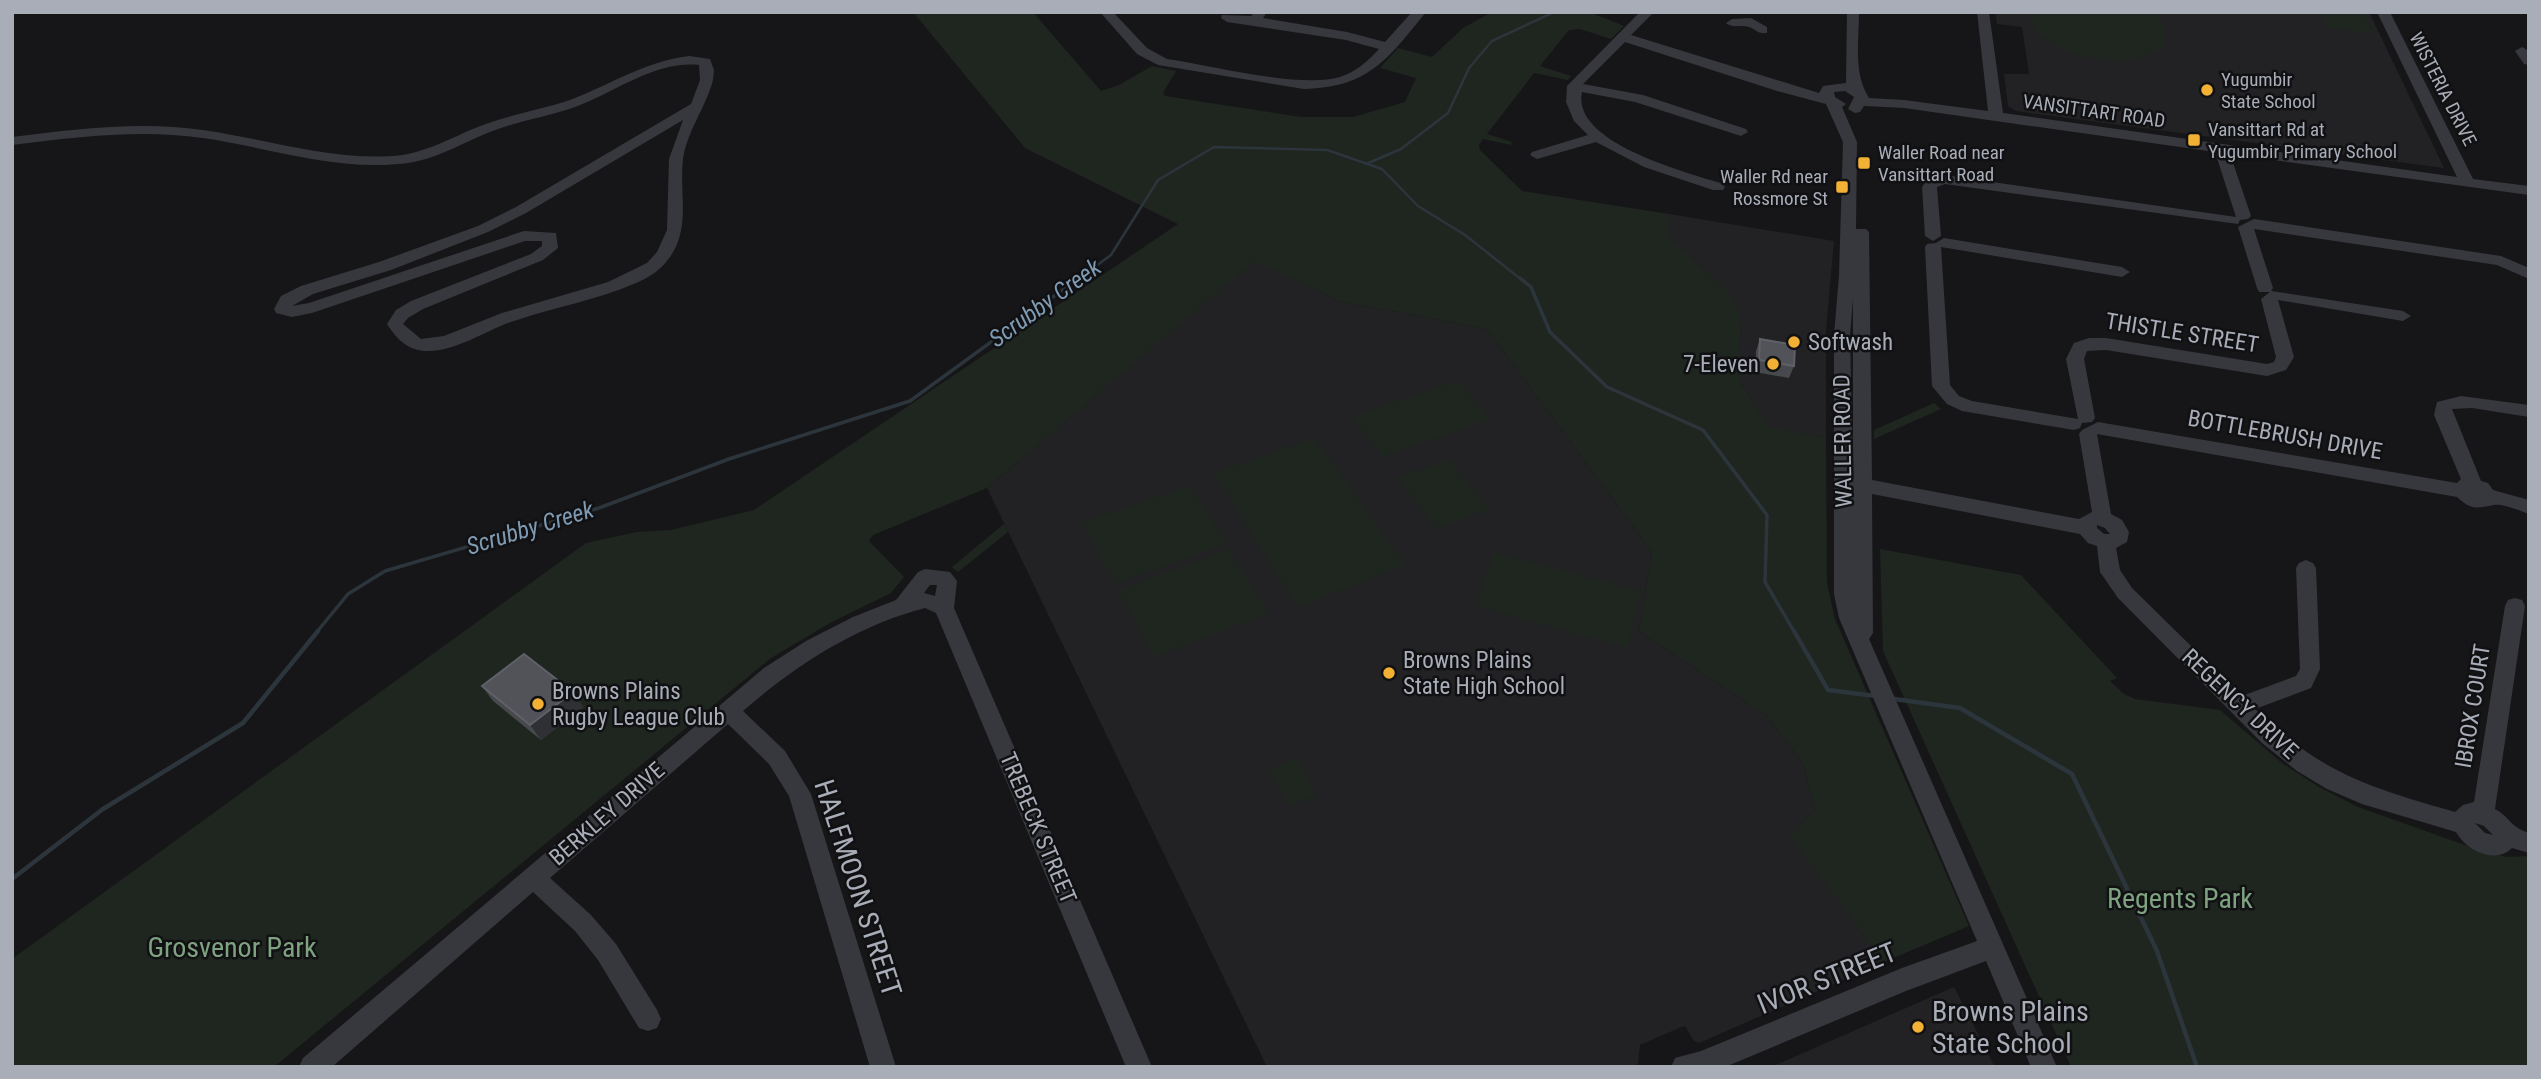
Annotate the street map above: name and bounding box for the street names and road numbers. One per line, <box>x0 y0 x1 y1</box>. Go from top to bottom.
street label: WISTERIA DRIVE <box>2404 28 2482 150</box>
street label: VANSITTART ROAD <box>2021 90 2167 132</box>
street label: THISTLE STREET <box>2103 308 2261 358</box>
street label: WALLER ROAD <box>1828 374 1858 508</box>
street label: BOTTLEBRUSH DRIVE <box>2186 405 2384 465</box>
street label: IBROX COURT <box>2450 642 2496 770</box>
street label: REGENCY DRIVE <box>2176 643 2304 765</box>
street label: TREBECK STREET <box>994 748 1082 908</box>
street label: BERKLEY DRIVE <box>544 757 670 871</box>
street label: HALFMOON STREET <box>807 776 909 1000</box>
street label: IVOR STREET <box>1753 935 1901 1021</box>

